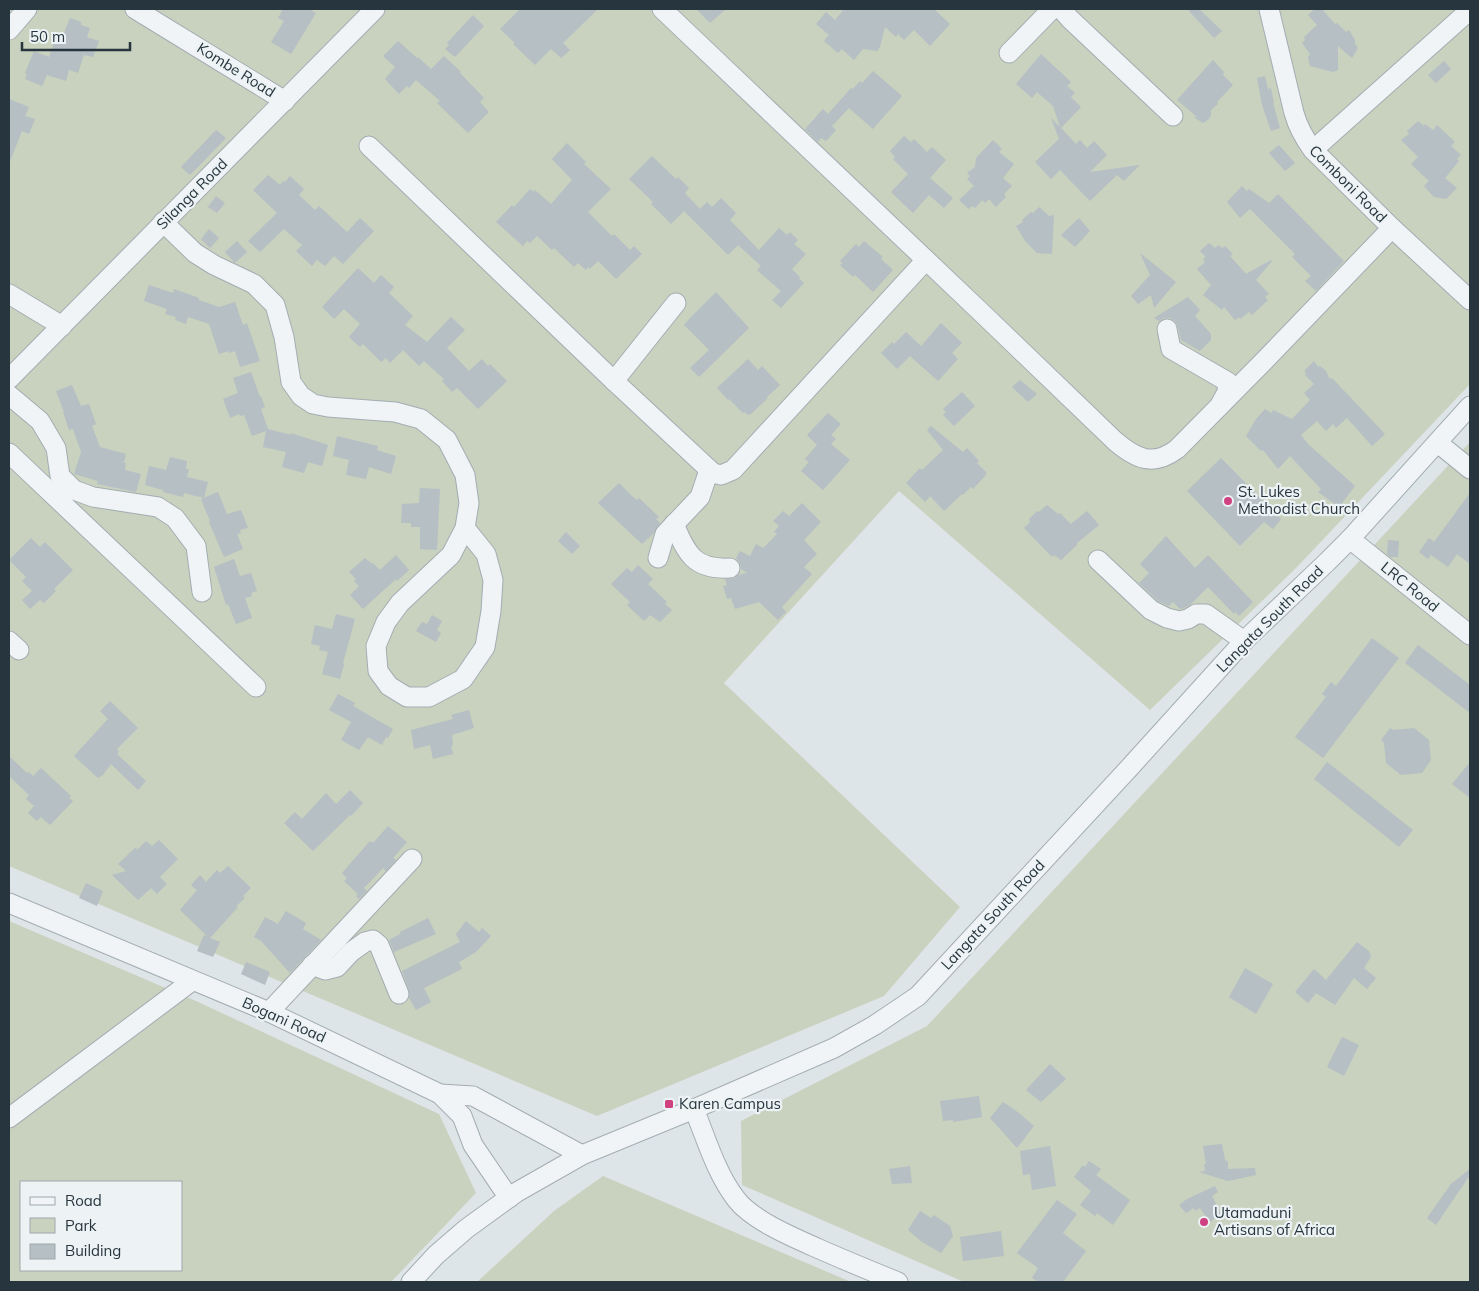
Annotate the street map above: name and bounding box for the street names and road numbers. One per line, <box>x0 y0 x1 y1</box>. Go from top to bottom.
street label: Kombe Road <box>194 38 279 101</box>
street label: Comboni Road <box>1306 141 1391 226</box>
street label: Silanga Road <box>152 154 231 233</box>
street label: LRC Road <box>1377 557 1443 616</box>
street label: Langata South Road <box>1212 561 1327 676</box>
street label: Langata South Road <box>937 856 1049 974</box>
street label: Bogani Road <box>239 993 329 1046</box>

